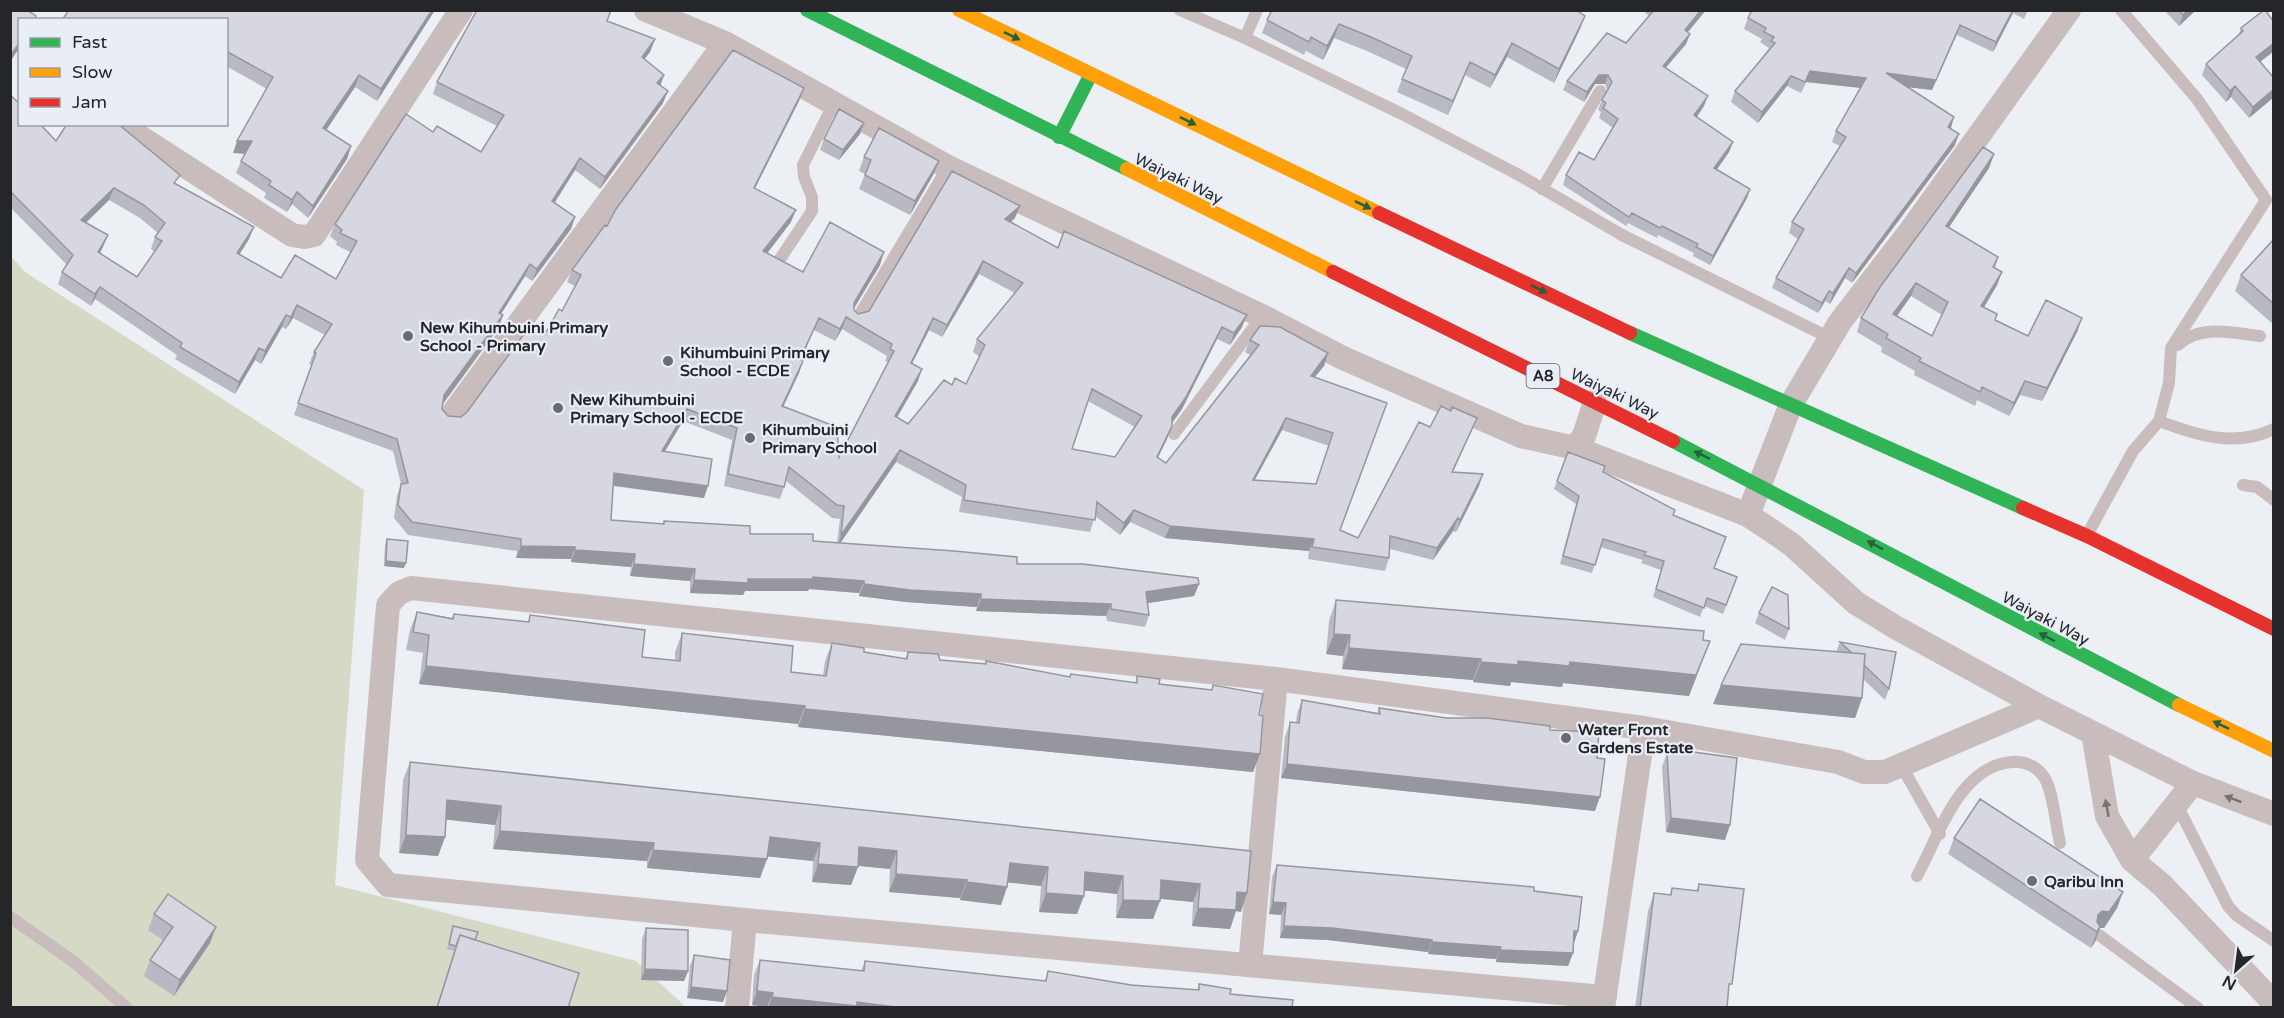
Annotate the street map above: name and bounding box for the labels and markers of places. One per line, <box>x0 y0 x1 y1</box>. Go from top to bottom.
place label: New Kihumbuini Primary School - Primary <box>420 318 609 356</box>
marker: New Kihumbuini Primary School - Primary <box>401 329 415 343</box>
place label: Kihumbuini Primary School - ECDE <box>680 343 830 381</box>
marker: Kihumbuini Primary School - ECDE <box>661 354 675 368</box>
place label: New Kihumbuini Primary School - ECDE <box>570 390 743 428</box>
marker: New Kihumbuini Primary School - ECDE <box>551 401 565 415</box>
place label: Kihumbuini Primary School <box>762 420 877 458</box>
marker: Kihumbuini Primary School <box>743 431 757 445</box>
place label: Water Front Gardens Estate <box>1578 720 1693 758</box>
marker: Water Front Gardens Estate <box>1559 731 1573 745</box>
place label: Qaribu Inn <box>2044 872 2124 892</box>
marker: Qaribu Inn <box>2025 874 2039 888</box>

